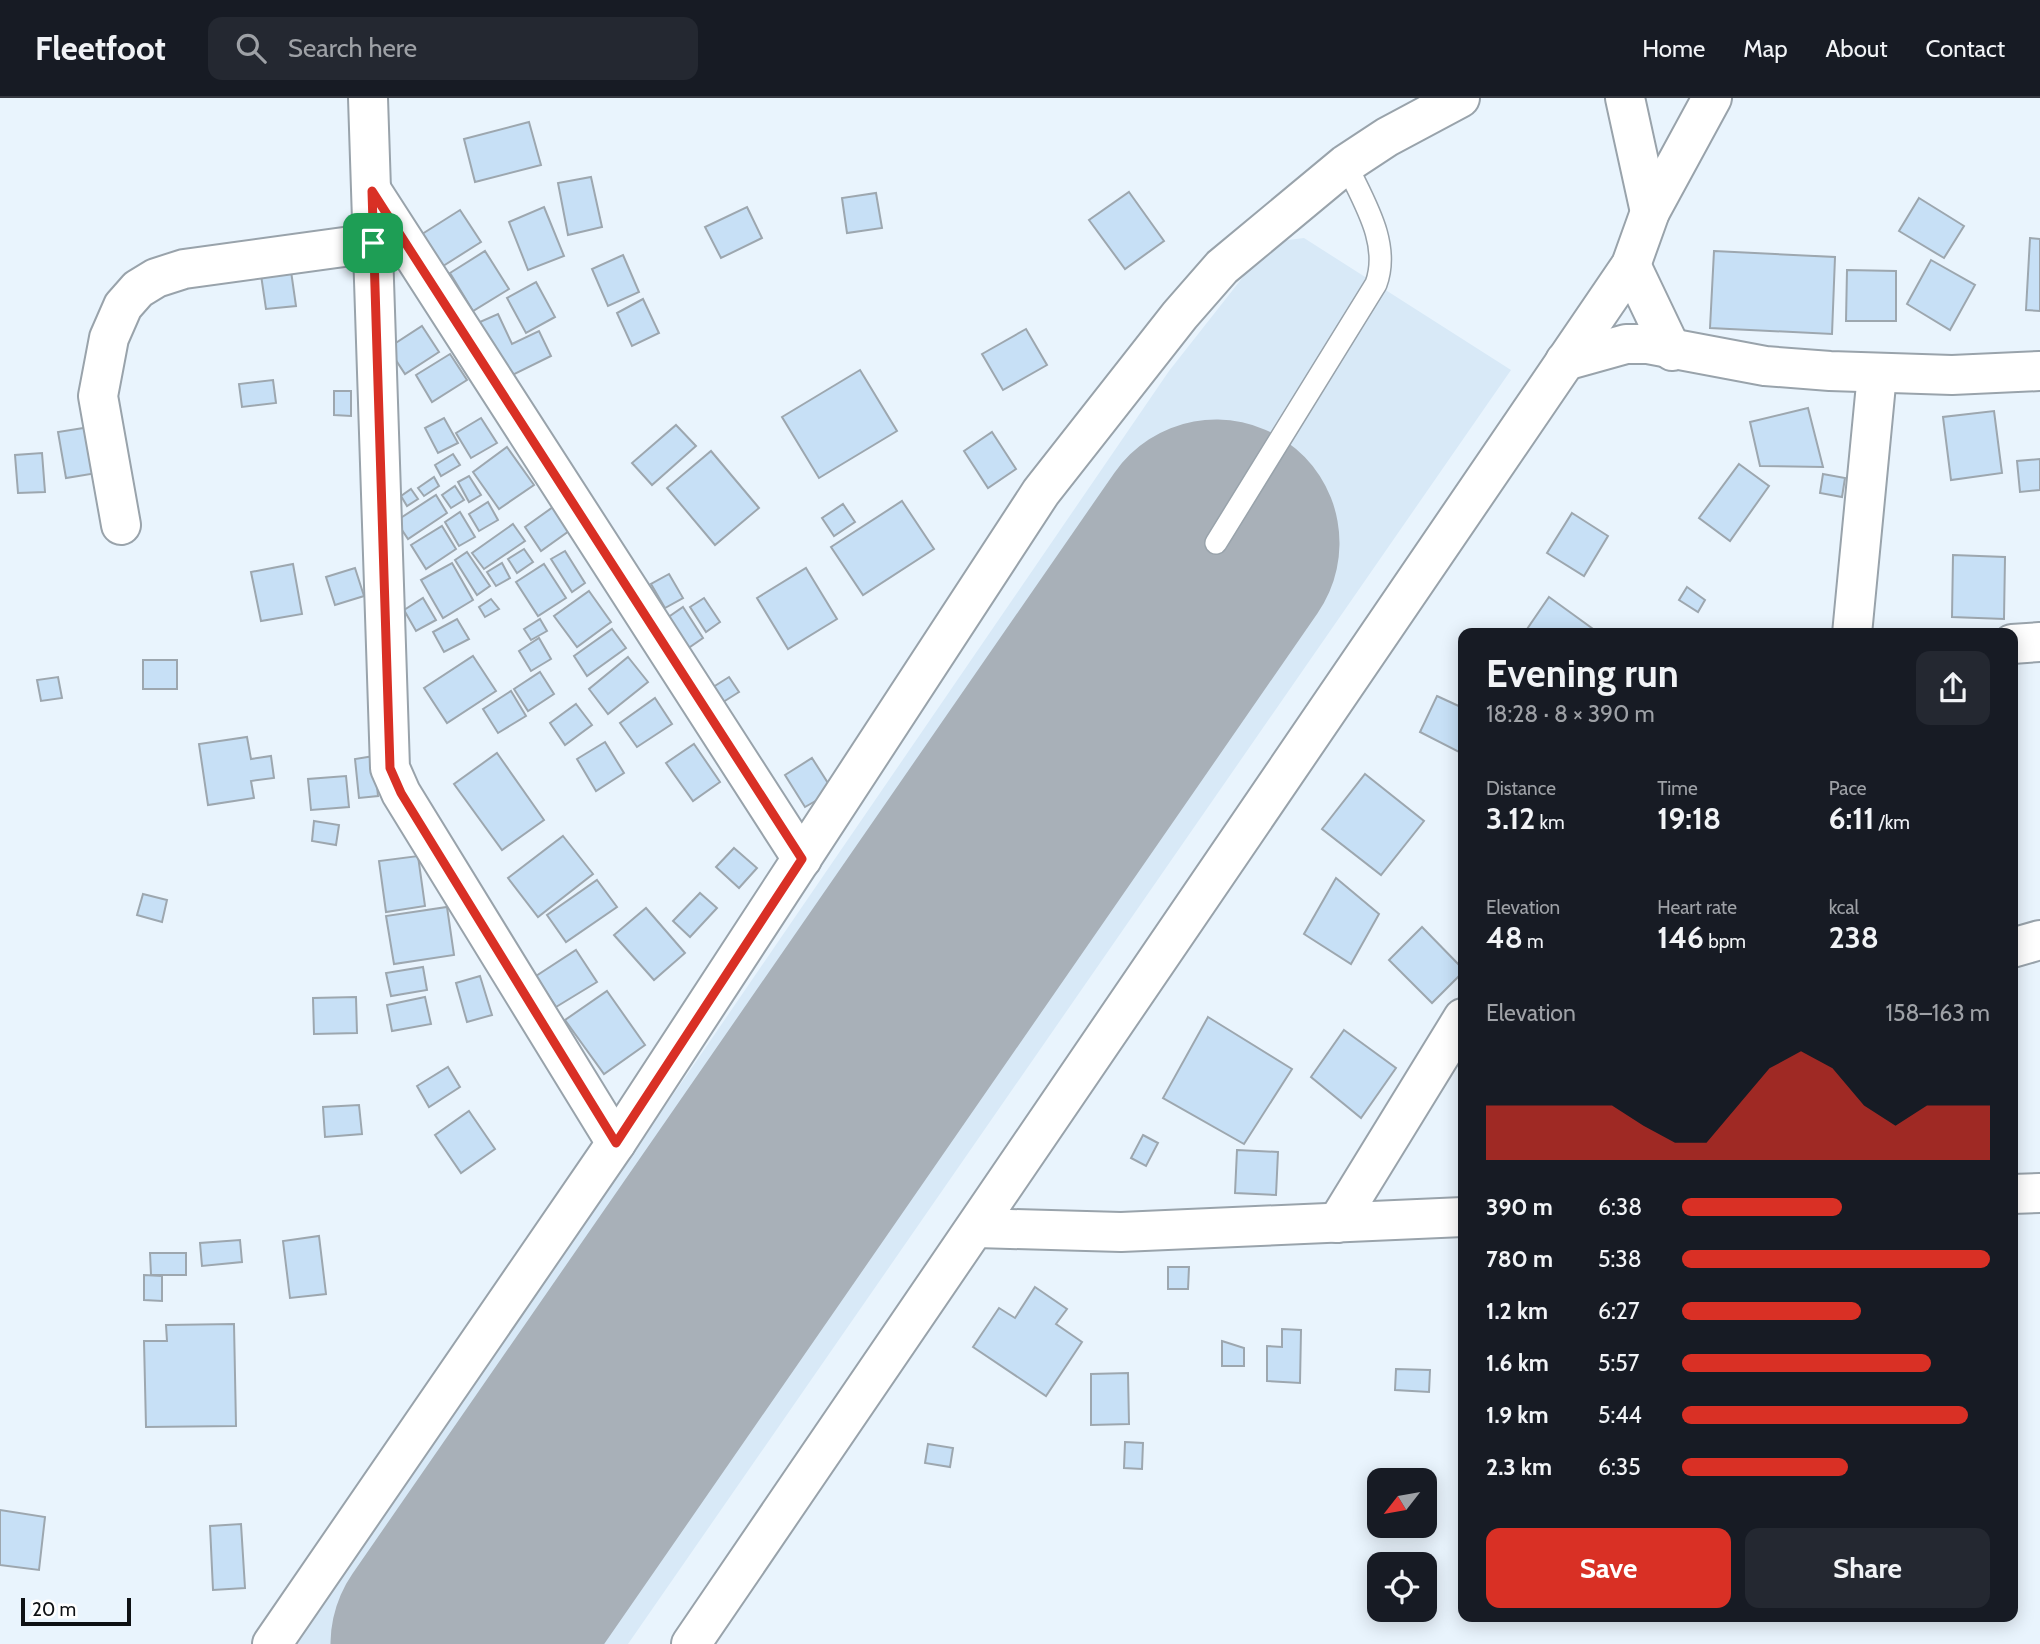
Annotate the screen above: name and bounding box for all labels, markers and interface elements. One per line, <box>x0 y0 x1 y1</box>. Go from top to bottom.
search box <box>208 17 698 80</box>
text: Fleetfoot <box>35 28 166 68</box>
icon: search <box>232 29 270 67</box>
text: Search here <box>288 32 417 64</box>
text: Home <box>1642 34 1705 63</box>
text: Map <box>1743 34 1788 63</box>
text: About <box>1826 34 1888 63</box>
text: Contact <box>1926 34 2005 63</box>
pin <box>343 213 403 273</box>
icon: arrive <box>354 224 392 262</box>
text: Evening run <box>1486 650 1679 697</box>
button: share <box>1916 651 1990 725</box>
text: 18:28 · 8 × 390 m <box>1486 700 1655 728</box>
text: Distance <box>1486 777 1556 800</box>
text: Time <box>1657 777 1698 800</box>
text: Pace <box>1829 777 1867 800</box>
text: 3.12 <box>1486 800 1535 837</box>
text: 19:18 <box>1657 800 1721 837</box>
text: 6:11 <box>1829 800 1874 837</box>
text: km <box>1535 811 1565 834</box>
text: /km <box>1874 811 1910 834</box>
text: Elevation <box>1486 896 1560 919</box>
text: Heart rate <box>1657 896 1737 919</box>
text: kcal <box>1829 896 1859 919</box>
text: 48 <box>1486 919 1523 956</box>
text: 146 <box>1657 919 1704 956</box>
text: 238 <box>1829 919 1879 956</box>
text: m <box>1523 930 1544 953</box>
text: bpm <box>1704 930 1746 953</box>
text: Elevation <box>1486 999 1576 1027</box>
text: 158–163 m <box>1886 999 1990 1027</box>
text: 390 m <box>1486 1193 1553 1221</box>
text: 6:38 <box>1598 1193 1642 1221</box>
text: 780 m <box>1486 1245 1553 1273</box>
text: 5:38 <box>1598 1245 1642 1273</box>
text: 1.2 km <box>1486 1297 1548 1325</box>
text: 6:27 <box>1598 1297 1639 1325</box>
text: 1.6 km <box>1486 1349 1549 1377</box>
text: 5:57 <box>1598 1349 1639 1377</box>
text: 1.9 km <box>1486 1401 1549 1429</box>
text: 5:44 <box>1598 1401 1642 1429</box>
text: 2.3 km <box>1486 1453 1552 1481</box>
text: 6:35 <box>1598 1453 1641 1481</box>
north arrow <box>1367 1468 1437 1538</box>
map controls <box>1367 1468 1437 1622</box>
button: Save <box>1486 1528 1731 1608</box>
button: Share <box>1745 1528 1990 1608</box>
button: locate <box>1367 1552 1437 1622</box>
scale bar <box>21 1595 131 1627</box>
text: 20 m <box>32 1598 76 1621</box>

